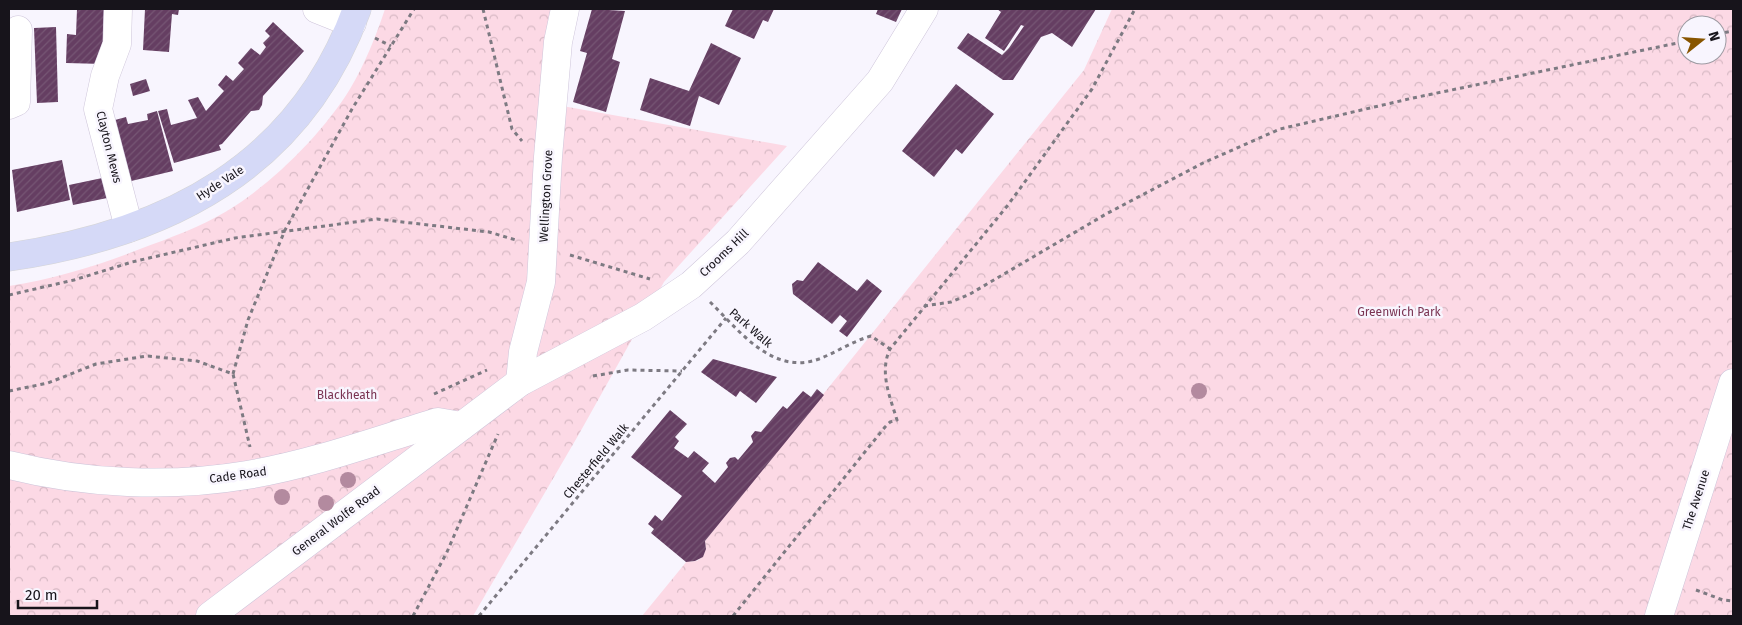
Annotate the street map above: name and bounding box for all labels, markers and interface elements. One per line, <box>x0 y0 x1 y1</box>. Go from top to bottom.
north arrow <box>1677 15 1727 65</box>
text: N <box>1704 29 1723 43</box>
street label: Clayton Mews <box>93 110 125 185</box>
street label: Wellington Grove <box>537 149 555 243</box>
street label: Hyde Vale <box>194 163 246 203</box>
street label: Crooms Hill <box>697 226 752 280</box>
park label: Greenwich Park <box>1357 305 1442 319</box>
street label: Park Walk <box>727 306 776 351</box>
park label: Blackheath <box>317 388 377 402</box>
street label: Chesterfield Walk <box>560 420 632 501</box>
street label: Cade Road <box>208 464 268 486</box>
street label: The Avenue <box>1680 468 1712 532</box>
street label: General Wolfe Road <box>289 483 383 559</box>
scale bar <box>18 578 96 610</box>
text: 20 m <box>25 586 58 604</box>

